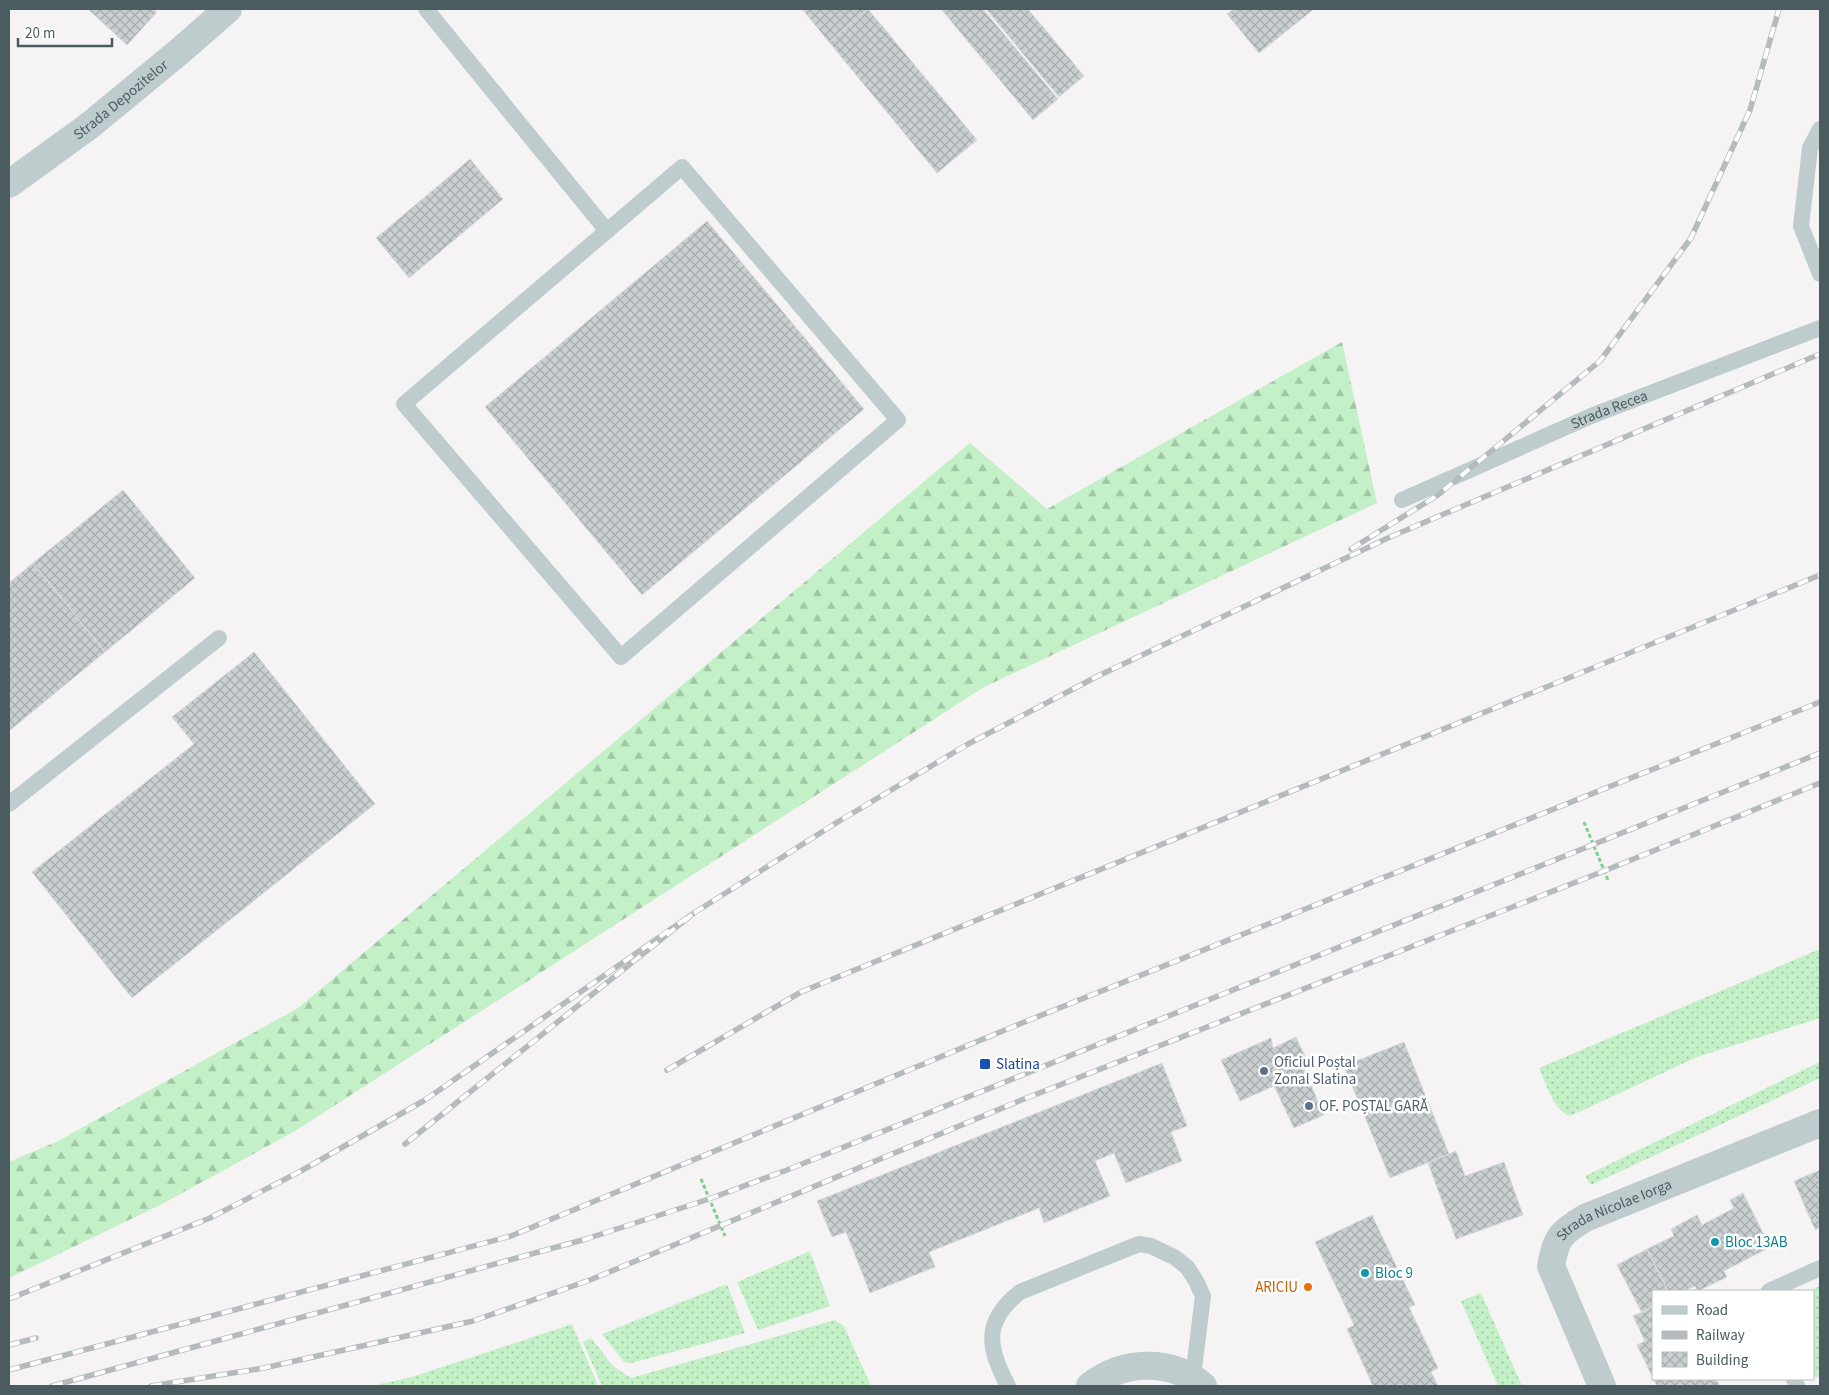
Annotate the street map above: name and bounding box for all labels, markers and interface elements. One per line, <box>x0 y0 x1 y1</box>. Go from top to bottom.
scale bar <box>18 15 111 47</box>
text: 20 m <box>25 23 55 44</box>
street label: Strada Depozitelor <box>69 54 173 145</box>
street label: Strada Recea <box>1567 385 1651 435</box>
place label: Oficiul Poștal Zonal Slatina <box>1274 1052 1356 1090</box>
place label: Slatina <box>996 1054 1040 1075</box>
marker: Slatina <box>978 1057 992 1071</box>
marker: Oficiul Poștal Zonal Slatina <box>1258 1065 1270 1077</box>
place label: OF. POȘTAL GARĂ <box>1319 1096 1429 1117</box>
marker: OF. POȘTAL GARĂ <box>1303 1100 1315 1112</box>
street label: Strada Nicolae Iorga <box>1551 1174 1675 1246</box>
place label: Bloc 13AB <box>1725 1232 1788 1253</box>
marker: Bloc 13AB <box>1709 1236 1721 1248</box>
place label: Bloc 9 <box>1375 1263 1413 1284</box>
marker: Bloc 9 <box>1359 1267 1371 1279</box>
place label: ARICIU <box>1255 1277 1298 1298</box>
marker: ARICIU <box>1302 1281 1314 1293</box>
legend <box>1652 1290 1814 1380</box>
text: Road <box>1696 1300 1728 1321</box>
text: Railway <box>1696 1325 1745 1346</box>
text: Building <box>1696 1350 1749 1371</box>

